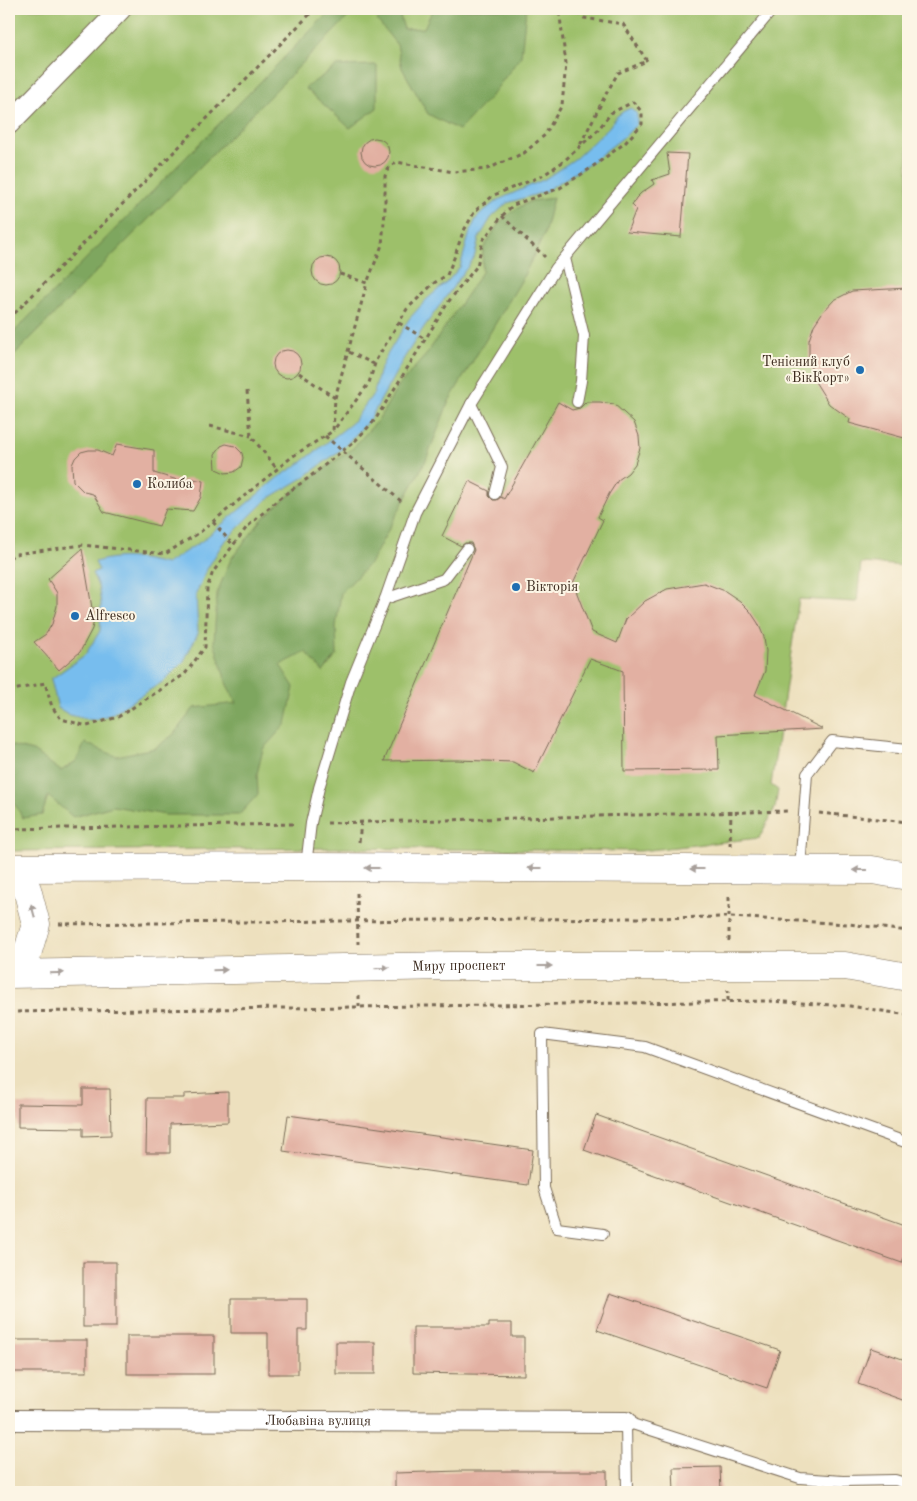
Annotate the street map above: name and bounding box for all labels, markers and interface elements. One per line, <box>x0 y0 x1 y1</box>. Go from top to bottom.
place label: Тенісний клуб «ВікКорт» <box>762 355 850 385</box>
marker: Тенісний клуб «ВікКорт» <box>854 364 866 376</box>
place label: Колиба <box>147 477 193 491</box>
marker: Колиба <box>131 478 143 490</box>
place label: Вікторія <box>526 580 578 594</box>
marker: Вікторія <box>510 581 522 593</box>
place label: Alfresco <box>85 609 135 623</box>
marker: Alfresco <box>69 610 81 622</box>
one-way arrow <box>364 864 380 872</box>
one-way arrow <box>527 864 543 872</box>
one-way arrow <box>689 865 705 873</box>
one-way arrow <box>852 866 868 874</box>
one-way arrow <box>28 903 36 918</box>
street label: Миру проспект <box>412 959 506 974</box>
one-way arrow <box>537 962 553 970</box>
one-way arrow <box>375 964 391 972</box>
one-way arrow <box>212 966 228 974</box>
one-way arrow <box>50 969 66 977</box>
street label: Любавіна вулиця <box>265 1414 371 1428</box>

